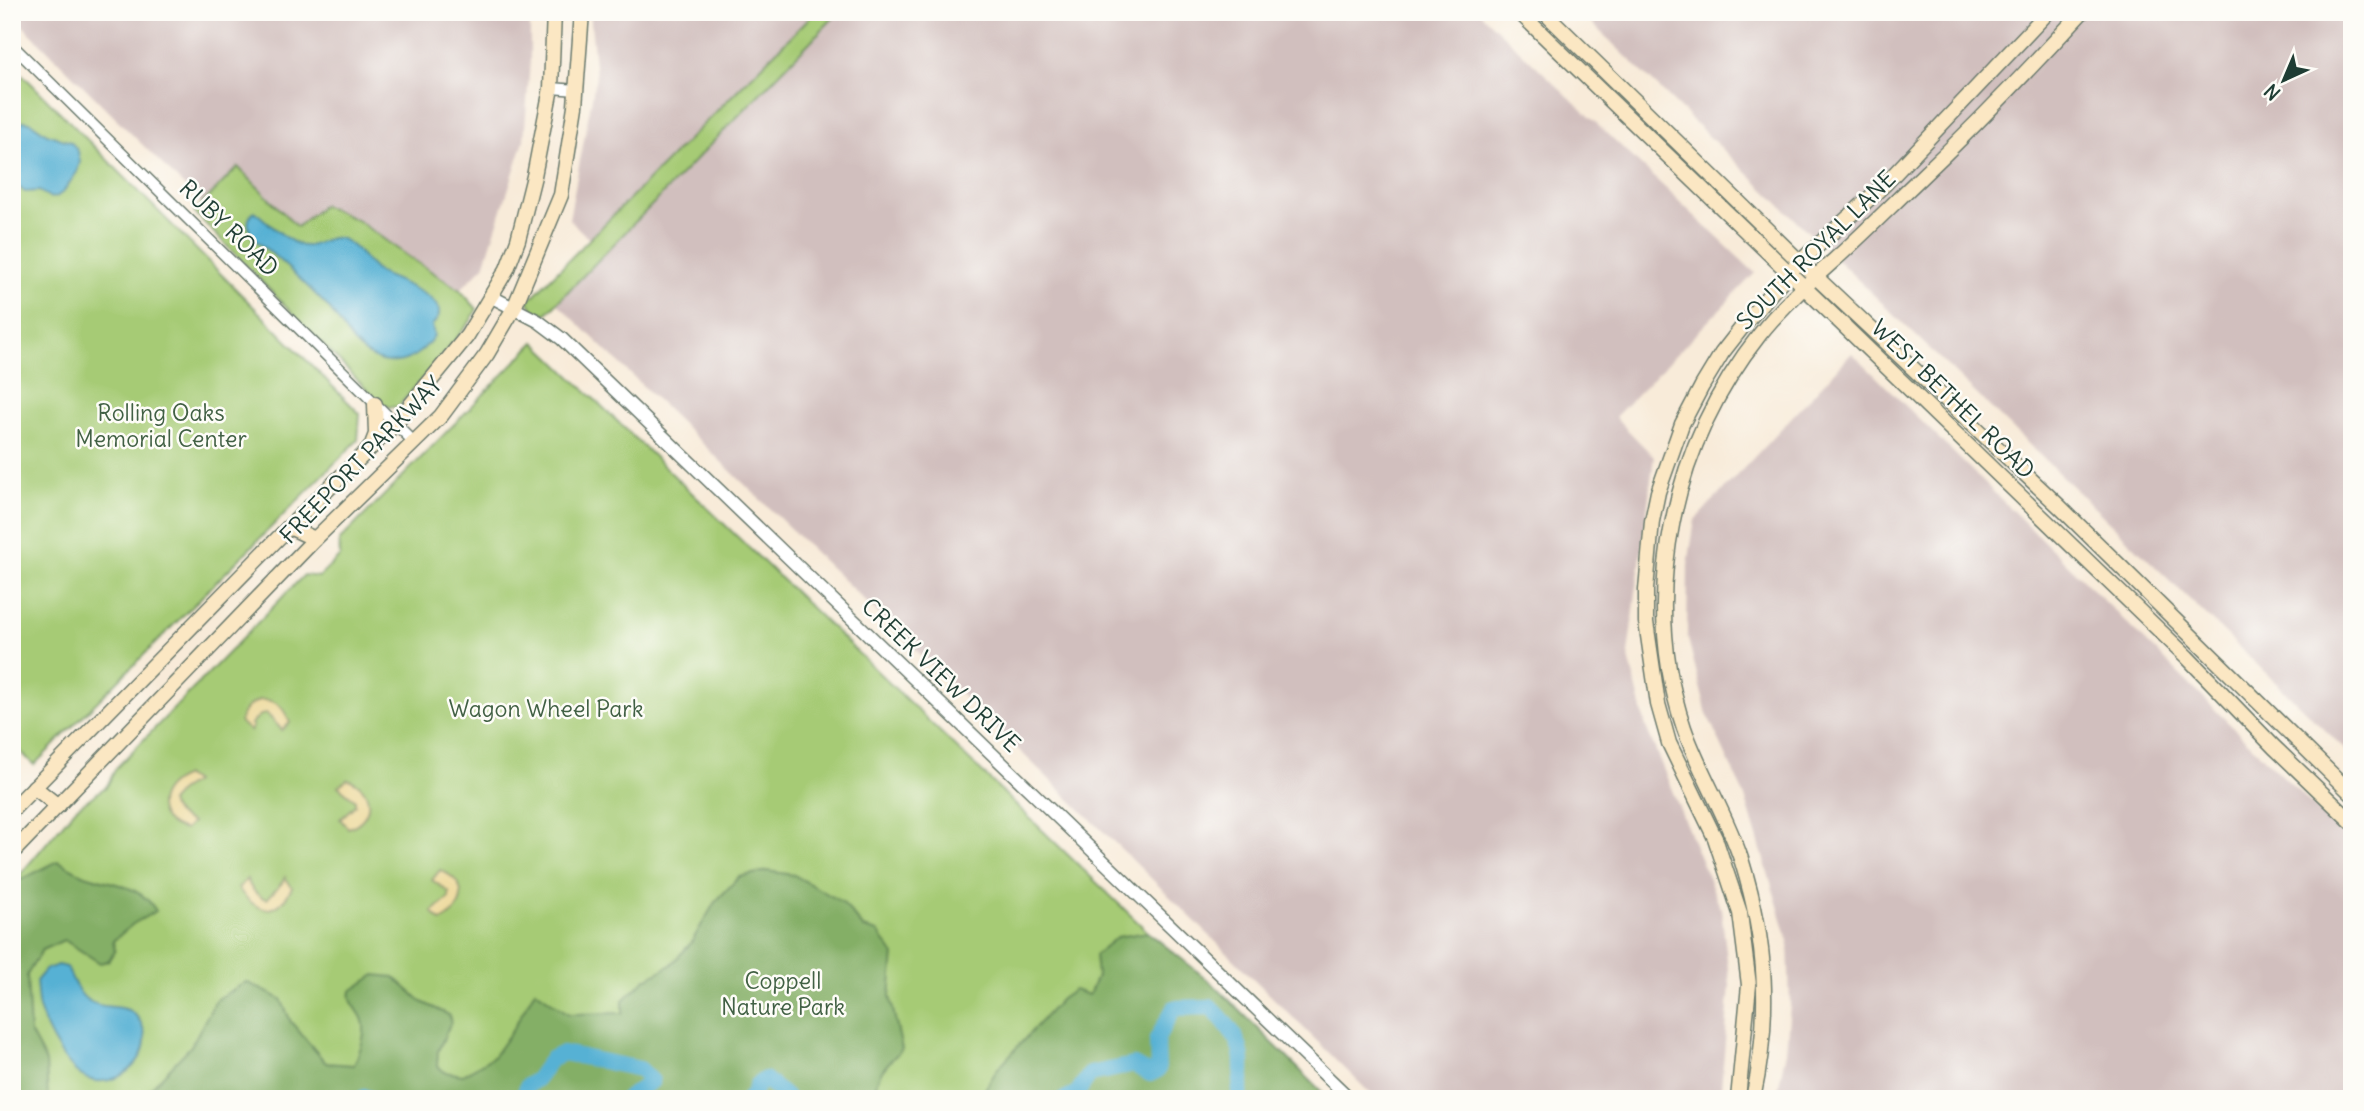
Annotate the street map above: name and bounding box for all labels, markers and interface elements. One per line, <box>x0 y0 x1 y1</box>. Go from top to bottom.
north arrow <box>2248 46 2318 116</box>
text: N <box>2259 79 2285 105</box>
street label: SOUTH ROYAL LANE <box>1730 164 1901 335</box>
street label: RUBY ROAD <box>174 173 285 282</box>
street label: WEST BETHEL ROAD <box>1865 313 2041 484</box>
street label: FREEPORT PARKWAY <box>273 370 448 549</box>
park label: Rolling Oaks Memorial Center <box>75 398 247 453</box>
street label: CREEK VIEW DRIVE <box>856 591 1027 758</box>
park label: Wagon Wheel Park <box>449 694 643 723</box>
park label: Coppell Nature Park <box>721 966 845 1021</box>

